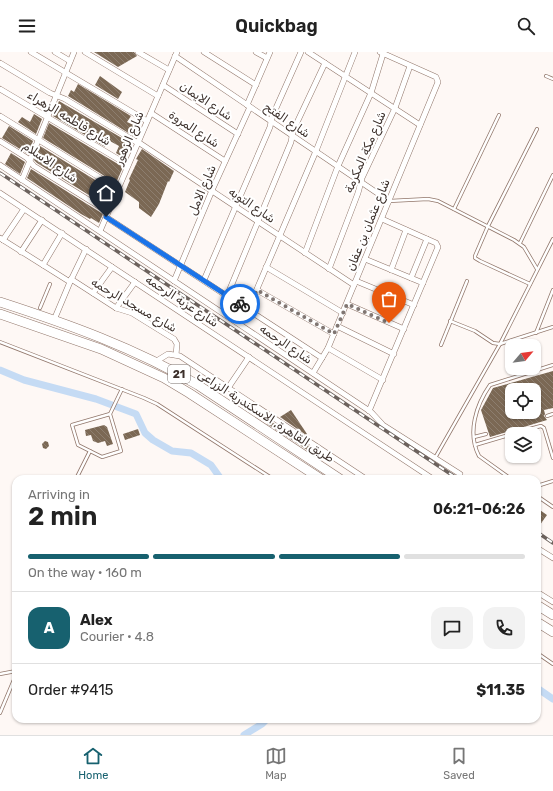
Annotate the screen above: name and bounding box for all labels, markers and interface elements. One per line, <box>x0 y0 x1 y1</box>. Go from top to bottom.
icon: menu <box>16 15 38 37</box>
text: Quickbag <box>235 15 318 37</box>
icon: search <box>515 15 537 37</box>
street label: شارع الايمان <box>176 79 235 125</box>
street label: شارع فاطمه الزهراء <box>24 87 113 150</box>
street label: شارع الفتح <box>260 100 313 142</box>
street label: شارع المروة <box>165 107 222 152</box>
street label: شارع الزهور <box>111 109 148 169</box>
street label: شارع مكة المكرمة <box>341 109 390 196</box>
street label: شارع الاسلام <box>19 139 80 187</box>
street label: شارع الامل <box>185 163 221 218</box>
pin <box>89 176 123 217</box>
street label: شارع عثمان بن عفان <box>343 177 395 274</box>
icon: home <box>95 182 117 204</box>
street label: شارع التوبه <box>225 184 278 227</box>
street label: شارع عزبة الرحمه <box>142 272 221 332</box>
street label: شارع مسجد الرحمه <box>88 275 179 337</box>
pin <box>372 282 406 323</box>
courier <box>220 284 260 324</box>
icon: bag <box>378 288 400 310</box>
icon: bike <box>229 293 251 315</box>
street label: شارع الرحمه <box>256 321 315 368</box>
north arrow <box>505 339 541 375</box>
map controls <box>505 339 541 463</box>
road number: 21 <box>168 365 190 383</box>
street label: طريق القاهرة, الاسكندرية الزراعى <box>195 367 337 466</box>
button: locate <box>505 383 541 419</box>
button: layers <box>505 427 541 463</box>
text: Arriving in <box>28 487 90 502</box>
text: 06:21–06:26 <box>433 500 525 518</box>
text: 2 min <box>28 501 97 532</box>
text: On the way · 160 m <box>28 565 142 580</box>
button: chat <box>431 607 473 649</box>
button: phone <box>483 607 525 649</box>
text: Alex <box>80 611 113 629</box>
text: A <box>44 619 54 637</box>
text: Courier · 4.8 <box>80 629 154 644</box>
text: Order #9415 <box>28 681 114 699</box>
text: $11.35 <box>476 681 525 699</box>
tab: Home <box>78 745 108 782</box>
tab: Map <box>265 745 287 782</box>
tab: Saved <box>443 745 475 782</box>

